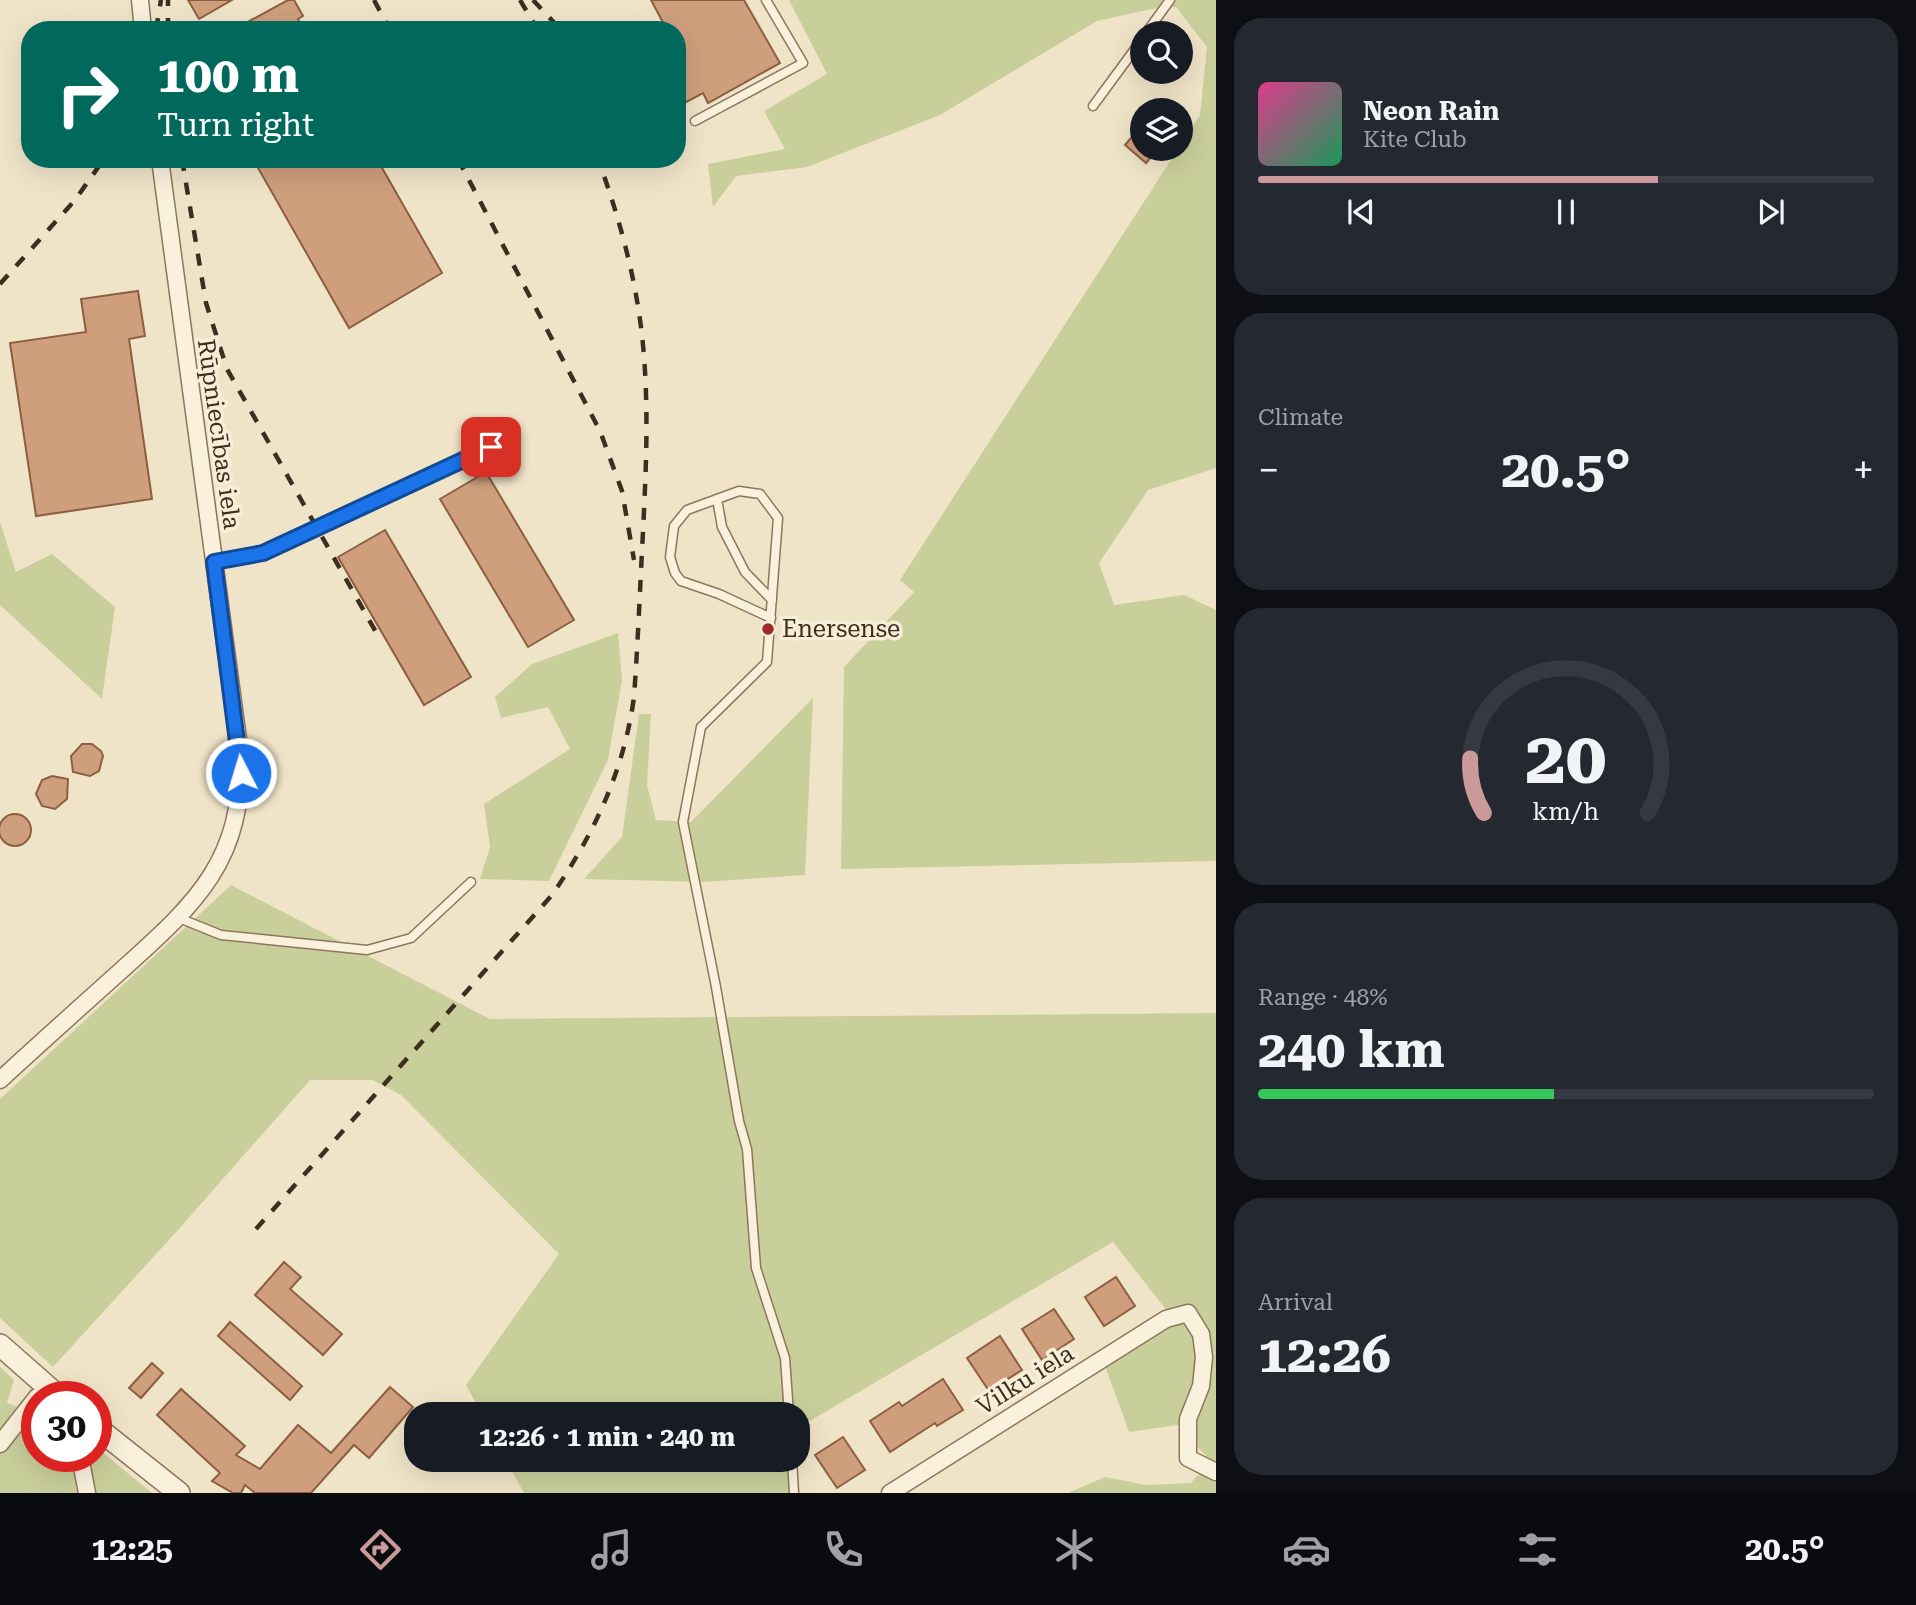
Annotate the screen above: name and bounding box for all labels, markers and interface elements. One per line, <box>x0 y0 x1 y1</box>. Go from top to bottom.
map controls <box>1130 21 1193 161</box>
button: search <box>1130 21 1193 84</box>
text: 100 m <box>157 47 299 104</box>
icon: right <box>42 49 133 140</box>
text: Neon Rain <box>1363 96 1499 126</box>
button: layers <box>1130 98 1193 161</box>
text: Turn right <box>157 106 314 144</box>
text: Kite Club <box>1363 126 1467 153</box>
icon: previous <box>1342 193 1380 231</box>
icon: pause <box>1547 193 1585 231</box>
icon: next <box>1752 193 1790 231</box>
street label: Rūpniecības iela <box>192 337 246 531</box>
text: Climate <box>1258 404 1343 431</box>
pin <box>461 417 521 477</box>
icon: arrive <box>472 428 510 466</box>
text: 20.5° <box>1501 439 1631 500</box>
text: − <box>1258 448 1279 492</box>
text: + <box>1853 448 1874 492</box>
place label: Enersense <box>782 615 900 643</box>
marker: Enersense <box>760 621 776 637</box>
text: 20 <box>1525 716 1607 801</box>
position arrow <box>204 736 278 810</box>
text: km/h <box>1533 796 1599 825</box>
text: Range · 48% <box>1258 984 1387 1011</box>
text: 240 km <box>1258 1019 1445 1080</box>
text: Arrival <box>1258 1289 1333 1316</box>
text: 12:26 <box>1258 1324 1391 1385</box>
street label: Vilku iela <box>971 1339 1079 1421</box>
speed limit sign: 30 <box>21 1381 112 1472</box>
text: 12:26 · 1 min · 240 m <box>479 1422 735 1452</box>
icon: directions <box>356 1525 405 1574</box>
icon: music <box>587 1525 636 1574</box>
icon: phone <box>819 1525 868 1574</box>
icon: climate <box>1050 1525 1099 1574</box>
icon: car <box>1282 1525 1331 1574</box>
icon: filters <box>1513 1525 1562 1574</box>
text: 12:25 <box>91 1530 173 1568</box>
text: 20.5° <box>1745 1530 1825 1568</box>

